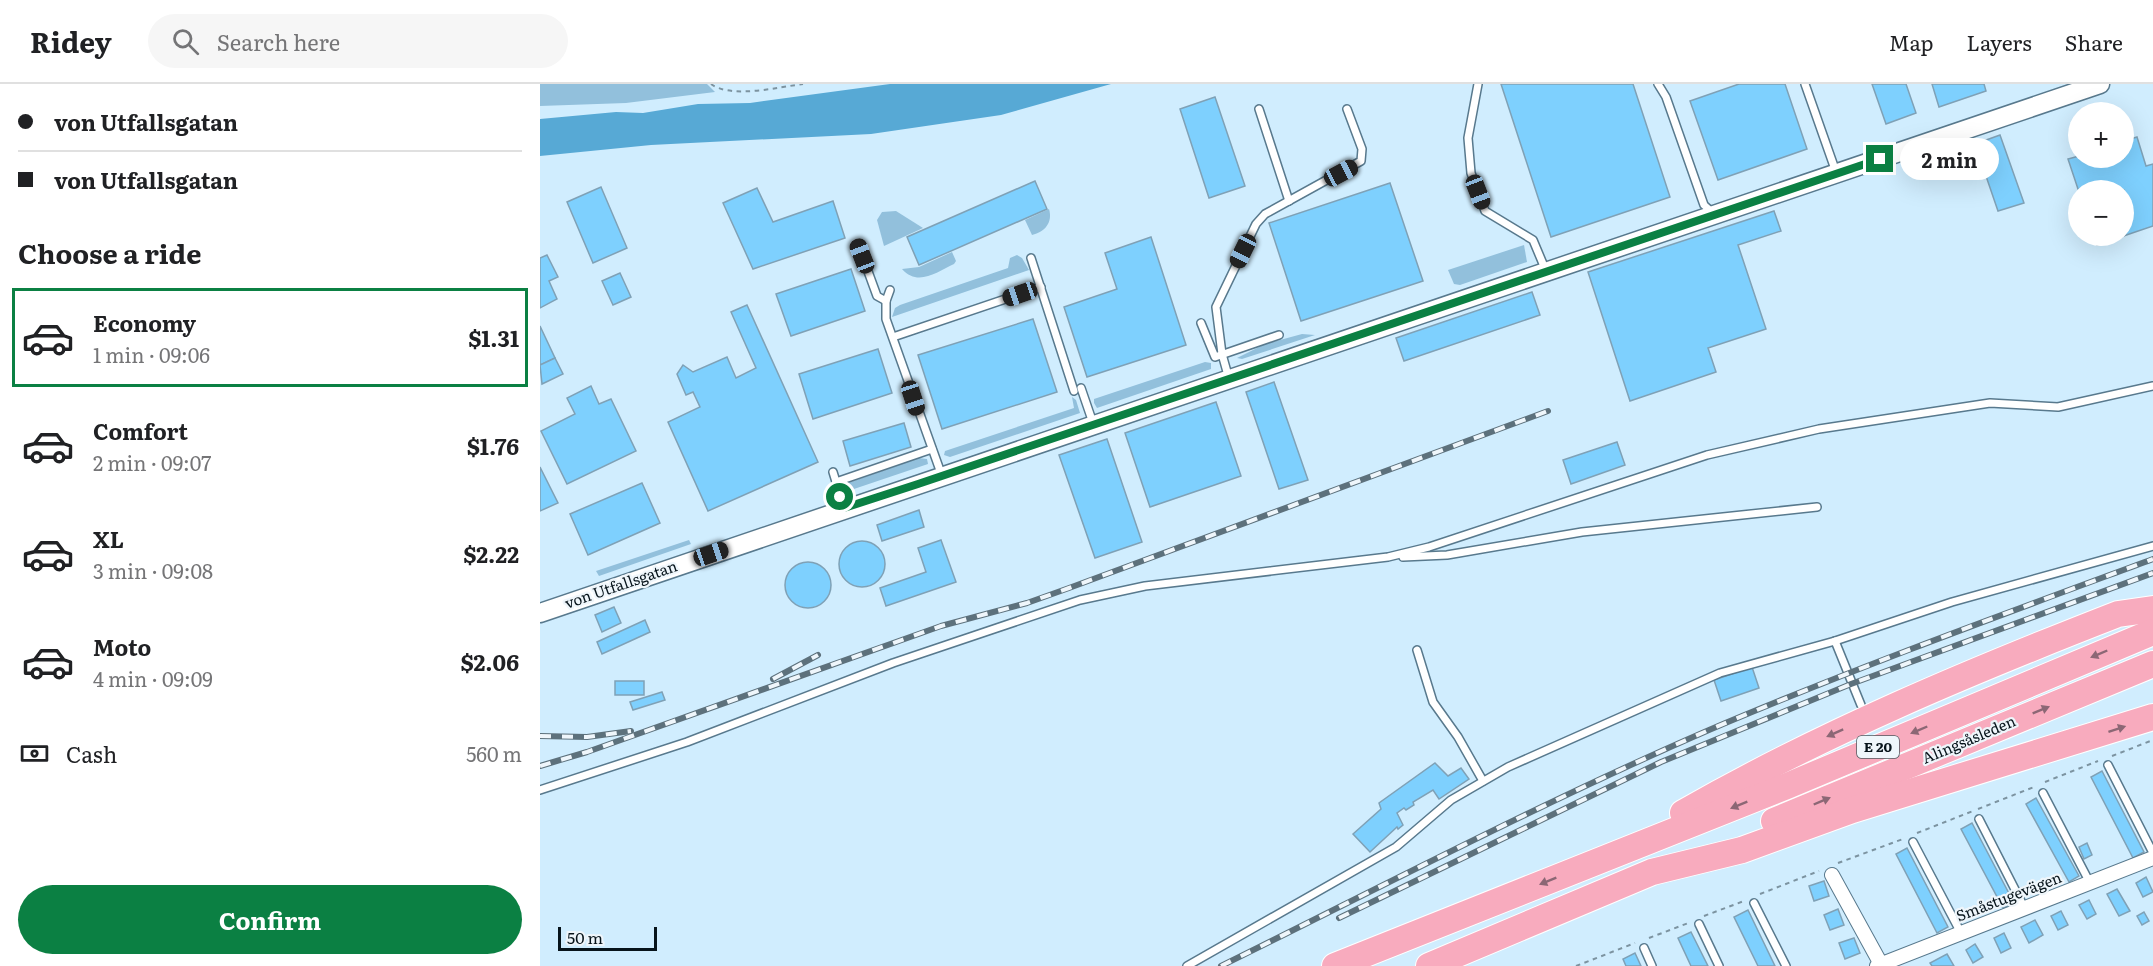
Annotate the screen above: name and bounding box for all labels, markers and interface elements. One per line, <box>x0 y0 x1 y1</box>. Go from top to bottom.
search box <box>148 14 568 68</box>
text: Ridey <box>30 20 112 62</box>
icon: search <box>169 25 202 58</box>
text: Search here <box>217 25 340 58</box>
text: Map <box>1889 26 1934 57</box>
text: Layers <box>1967 26 2032 57</box>
text: Share <box>2065 26 2123 57</box>
map controls <box>2068 102 2134 246</box>
button: + <box>2068 102 2134 168</box>
text: von Utfallsgatan <box>54 105 238 138</box>
callout: 2 min <box>1901 138 2000 180</box>
text: 2 min <box>1922 144 1977 174</box>
route end <box>1866 145 1893 172</box>
car <box>1321 157 1361 189</box>
text: von Utfallsgatan <box>54 163 238 196</box>
car <box>1463 172 1493 212</box>
button: − <box>2068 180 2134 246</box>
car <box>1227 231 1259 271</box>
text: Choose a ride <box>18 232 201 272</box>
car <box>847 236 877 276</box>
car <box>1000 280 1040 308</box>
text: Economy <box>93 306 196 339</box>
icon: car <box>21 311 75 365</box>
text: $1.31 <box>468 321 519 354</box>
text: 1 min · 09:06 <box>93 339 210 369</box>
car <box>899 378 927 418</box>
text: Comfort <box>93 414 188 447</box>
icon: car <box>21 419 75 473</box>
text: $1.76 <box>467 429 519 462</box>
text: 2 min · 09:07 <box>93 447 211 477</box>
route start <box>826 483 853 510</box>
text: XL <box>93 522 124 555</box>
icon: car <box>21 527 75 581</box>
text: $2.22 <box>463 537 519 570</box>
car <box>691 540 731 568</box>
street label: von Utfallsgatan <box>561 553 680 614</box>
text: 3 min · 09:08 <box>93 555 213 585</box>
text: Moto <box>93 630 151 663</box>
icon: car <box>21 635 75 689</box>
text: $2.06 <box>460 645 519 678</box>
one-way arrow <box>2090 650 2108 659</box>
text: 4 min · 09:09 <box>93 663 213 693</box>
one-way arrow <box>2032 705 2050 714</box>
street label: Alingsåsleden <box>1918 709 2019 769</box>
one-way arrow <box>2109 723 2127 733</box>
one-way arrow <box>1910 725 1928 735</box>
one-way arrow <box>1826 729 1844 738</box>
road number: E 20 <box>1857 736 1899 758</box>
icon: cash <box>18 737 51 770</box>
text: Cash <box>66 737 117 770</box>
text: 560 m <box>466 738 522 768</box>
one-way arrow <box>1813 796 1831 805</box>
one-way arrow <box>1730 800 1748 810</box>
street label: Småstugevägen <box>1952 865 2065 926</box>
one-way arrow <box>1539 877 1557 887</box>
button: Confirm <box>18 885 522 954</box>
scale bar <box>558 924 657 952</box>
text: 50 m <box>567 925 603 949</box>

